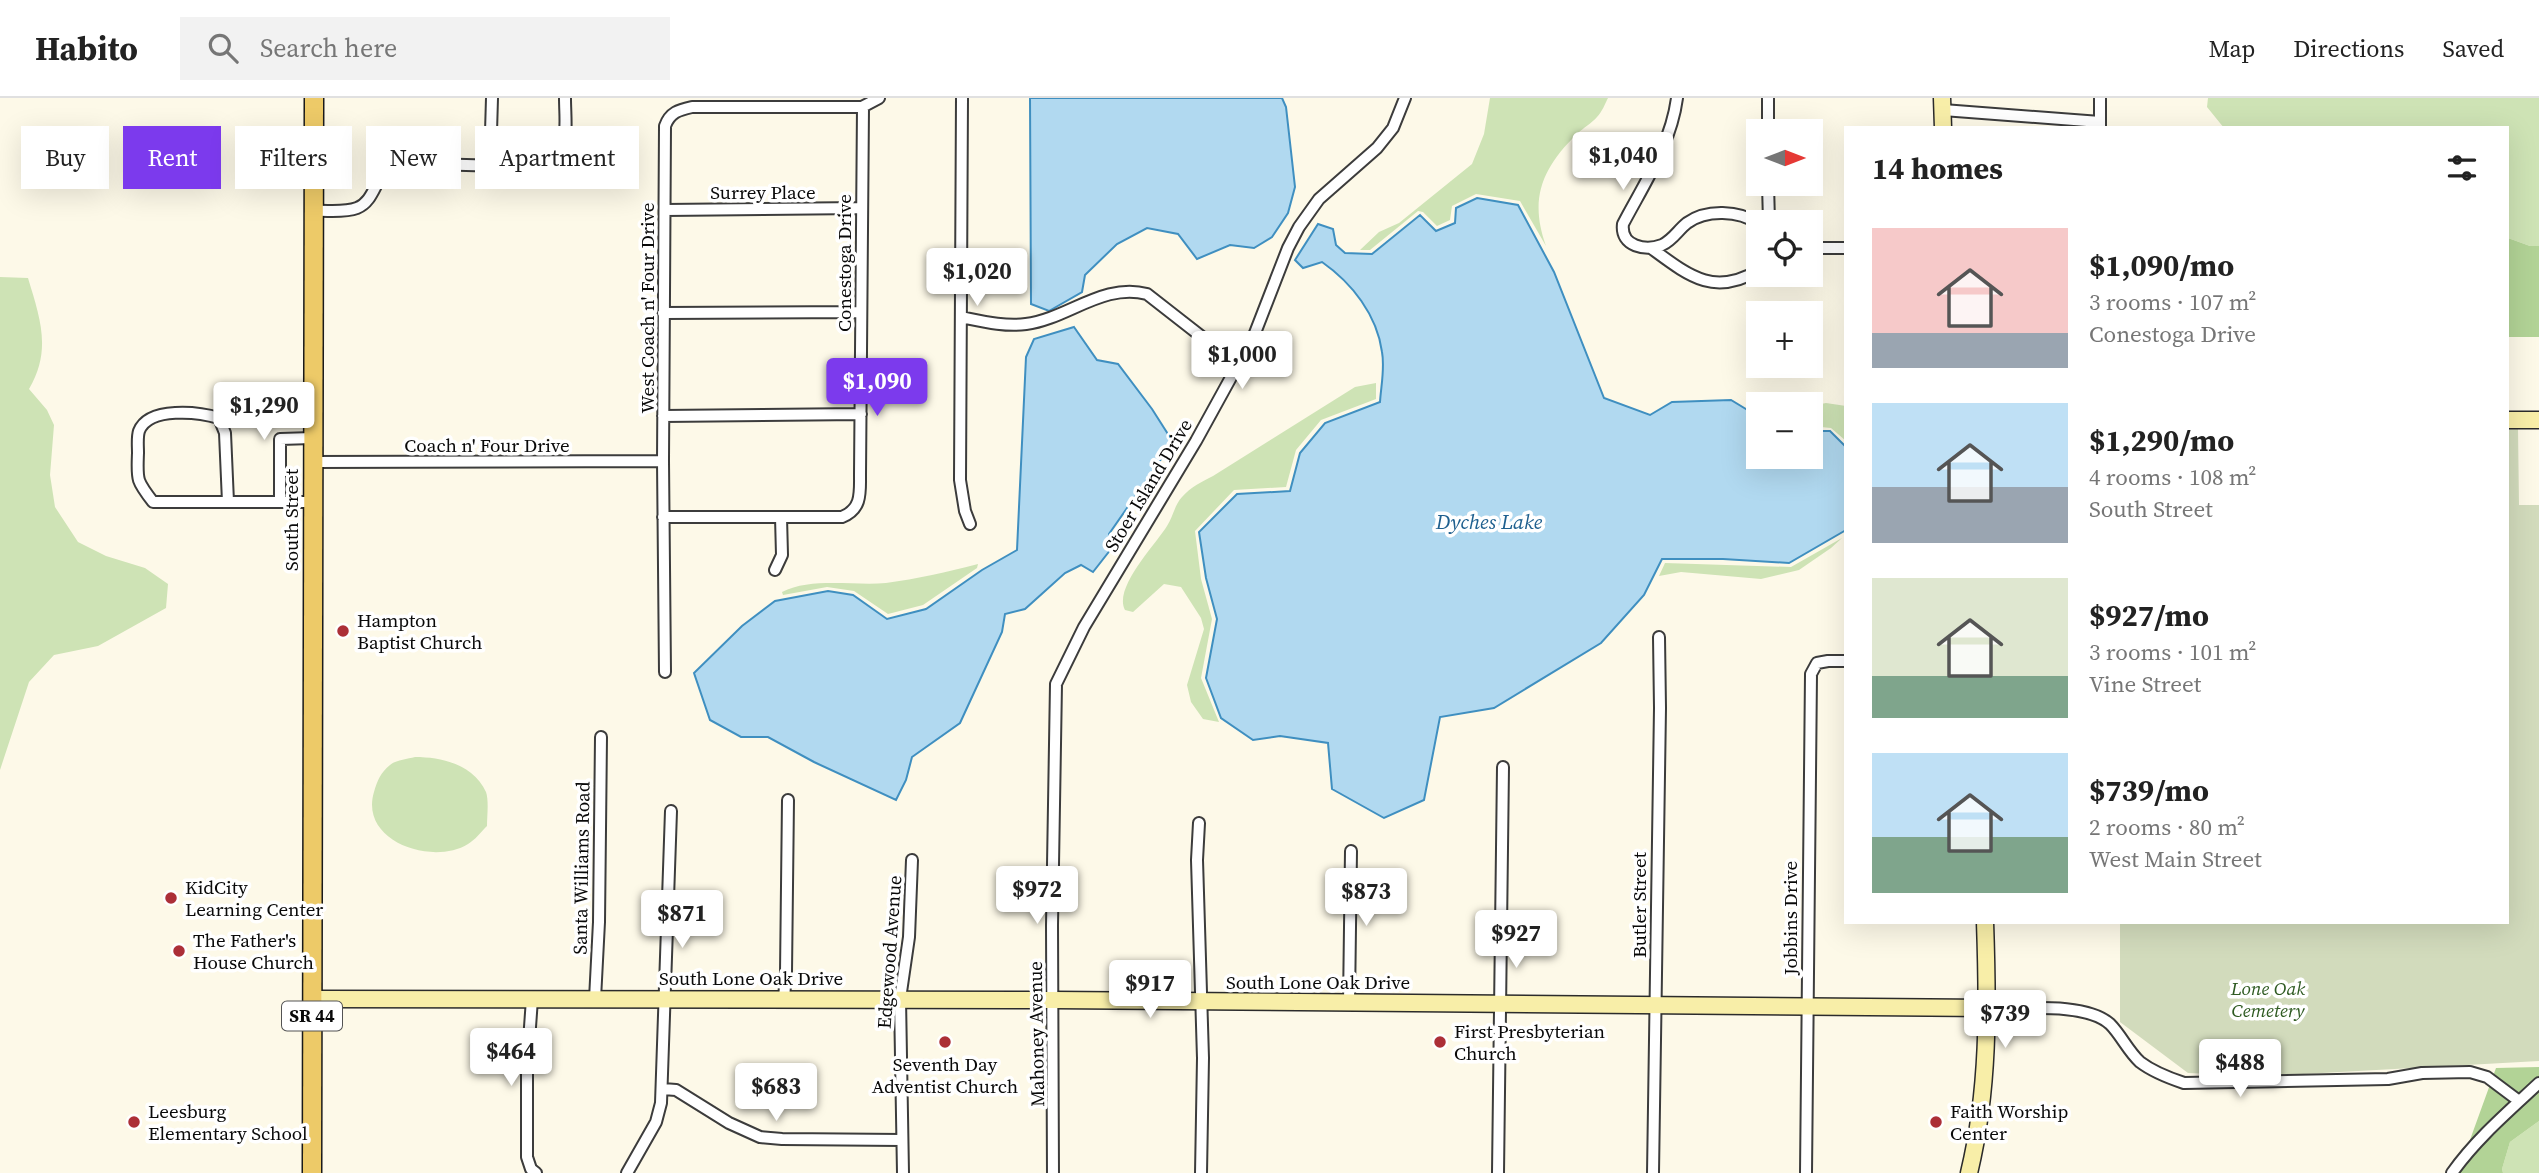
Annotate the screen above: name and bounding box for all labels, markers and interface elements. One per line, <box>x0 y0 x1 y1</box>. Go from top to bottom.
search box <box>180 17 670 80</box>
text: Habito <box>35 26 138 71</box>
icon: search <box>204 29 242 67</box>
text: Search here <box>260 30 397 66</box>
text: Map <box>2208 32 2255 65</box>
text: Directions <box>2293 32 2404 65</box>
text: Saved <box>2442 32 2504 65</box>
north arrow <box>1746 119 1824 196</box>
map controls <box>1746 119 1823 469</box>
chip: Buy <box>21 126 109 189</box>
chip: Rent <box>123 126 221 189</box>
chip: Filters <box>235 126 352 189</box>
chip: New <box>366 126 461 189</box>
chip: Apartment <box>475 126 639 189</box>
pin: $1,040 <box>1566 132 1680 192</box>
text: $1,040 <box>1588 139 1658 171</box>
text: 14 homes <box>1872 148 2003 189</box>
icon: filters <box>2443 149 2481 187</box>
street label: Surrey Place <box>710 179 816 205</box>
street label: Conestoga Drive <box>831 194 857 332</box>
street label: West Coach n' Four Drive <box>634 203 660 413</box>
button: locate <box>1746 210 1823 287</box>
text: $1,090/mo <box>2089 245 2234 286</box>
pin: $1,020 <box>920 248 1034 308</box>
text: $1,020 <box>942 255 1012 287</box>
icon: home <box>1928 256 2012 340</box>
text: 3 rooms · 107 m² <box>2089 286 2256 318</box>
button: + <box>1746 301 1823 378</box>
text: Conestoga Drive <box>2089 318 2256 350</box>
pin: $1,000 <box>1185 331 1299 391</box>
text: $1,000 <box>1207 338 1277 370</box>
pin: $1,090 <box>820 358 934 418</box>
text: $1,090 <box>842 365 912 397</box>
pin: $1,290 <box>207 382 321 442</box>
text: $1,290 <box>229 389 299 421</box>
button: − <box>1746 392 1823 469</box>
street label: Stoer Island Drive <box>1098 414 1198 556</box>
text: $1,290/mo <box>2089 420 2234 461</box>
icon: home <box>1928 431 2012 515</box>
street label: Coach n' Four Drive <box>404 432 570 458</box>
text: 4 rooms · 108 m² <box>2089 461 2256 493</box>
street label: South Street <box>278 468 304 571</box>
text: South Street <box>2089 493 2213 525</box>
water label: Dyches Lake <box>1435 507 1543 536</box>
text: $927/mo <box>2089 595 2209 636</box>
icon: home <box>1928 606 2012 690</box>
place label: Hampton Baptist Church <box>357 607 483 655</box>
marker: Hampton Baptist Church <box>335 623 351 639</box>
text: 3 rooms · 101 m² <box>2089 636 2256 668</box>
text: Vine Street <box>2089 668 2201 700</box>
text: $739/mo <box>2089 770 2209 811</box>
street label: Santa Williams Road <box>566 781 596 955</box>
icon: home <box>1928 781 2012 865</box>
text: 2 rooms · 80 m² <box>2089 811 2245 843</box>
text: West Main Street <box>2089 843 2262 875</box>
street label: Butler Street <box>1626 851 1652 958</box>
street label: Jobbins Drive <box>1777 861 1803 976</box>
pin: $972 <box>996 866 1078 926</box>
pin: $873 <box>1325 868 1407 928</box>
text: $972 <box>1012 873 1062 905</box>
place label: KidCity Learning Center <box>185 874 323 922</box>
street label: Edgewood Avenue <box>871 874 907 1030</box>
text: $873 <box>1341 875 1391 907</box>
marker: KidCity Learning Center <box>163 890 179 906</box>
pin: $871 <box>641 890 723 950</box>
text: $871 <box>657 897 707 929</box>
pin: $927 <box>1475 910 1557 970</box>
text: $927 <box>1491 917 1541 949</box>
place label: The Father's House Church <box>193 927 314 975</box>
marker: The Father's House Church <box>171 943 187 959</box>
pin: $917 <box>1109 960 1191 1020</box>
street label: Mahoney Avenue <box>1022 961 1050 1107</box>
street label: South Lone Oak Drive <box>659 965 843 991</box>
text: $917 <box>1125 967 1175 999</box>
street label: South Lone Oak Drive <box>1226 969 1410 995</box>
park label: Lone Oak Cemetery <box>2230 975 2306 1023</box>
pin: $739 <box>1964 990 2046 1050</box>
text: $739 <box>1980 997 2030 1029</box>
road number: SR 44 <box>282 1001 342 1030</box>
place label: First Presbyterian Church <box>1454 1018 1605 1066</box>
pin: $464 <box>470 1028 552 1088</box>
marker: Seventh Day Adventist Church <box>937 1034 953 1050</box>
marker: First Presbyterian Church <box>1432 1034 1448 1050</box>
text: $464 <box>486 1035 536 1067</box>
pin: $488 <box>2199 1040 2281 1099</box>
text: $488 <box>2215 1046 2265 1078</box>
place label: Seventh Day Adventist Church <box>872 1051 1018 1099</box>
pin: $683 <box>735 1063 817 1123</box>
text: $683 <box>751 1070 801 1102</box>
place label: Leesburg Elementary School <box>148 1098 308 1146</box>
place label: Faith Worship Center <box>1950 1098 2068 1146</box>
marker: Leesburg Elementary School <box>126 1114 142 1130</box>
marker: Faith Worship Center <box>1928 1114 1944 1130</box>

